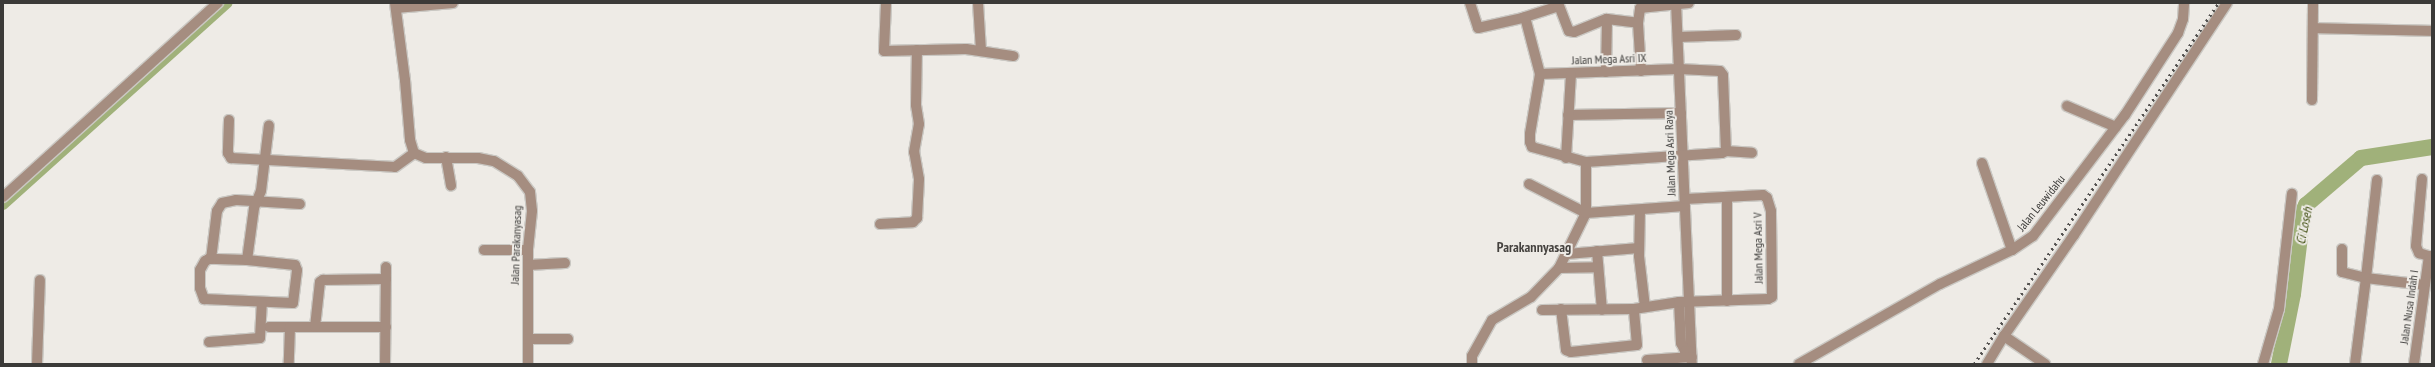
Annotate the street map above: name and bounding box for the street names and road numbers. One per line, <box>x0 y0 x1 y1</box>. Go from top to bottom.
street label: Jalan Mega Asri IX <box>1571 50 1647 68</box>
street label: Jalan Mega Asri Raya <box>1661 110 1679 196</box>
street label: Jalan Leuwidahu <box>2014 172 2068 234</box>
street label: Jalan Parakanyasag <box>507 205 525 285</box>
street label: Jalan Mega Asri V <box>1750 212 1766 284</box>
street label: Jalan Nusa Indah I <box>2397 269 2421 345</box>

